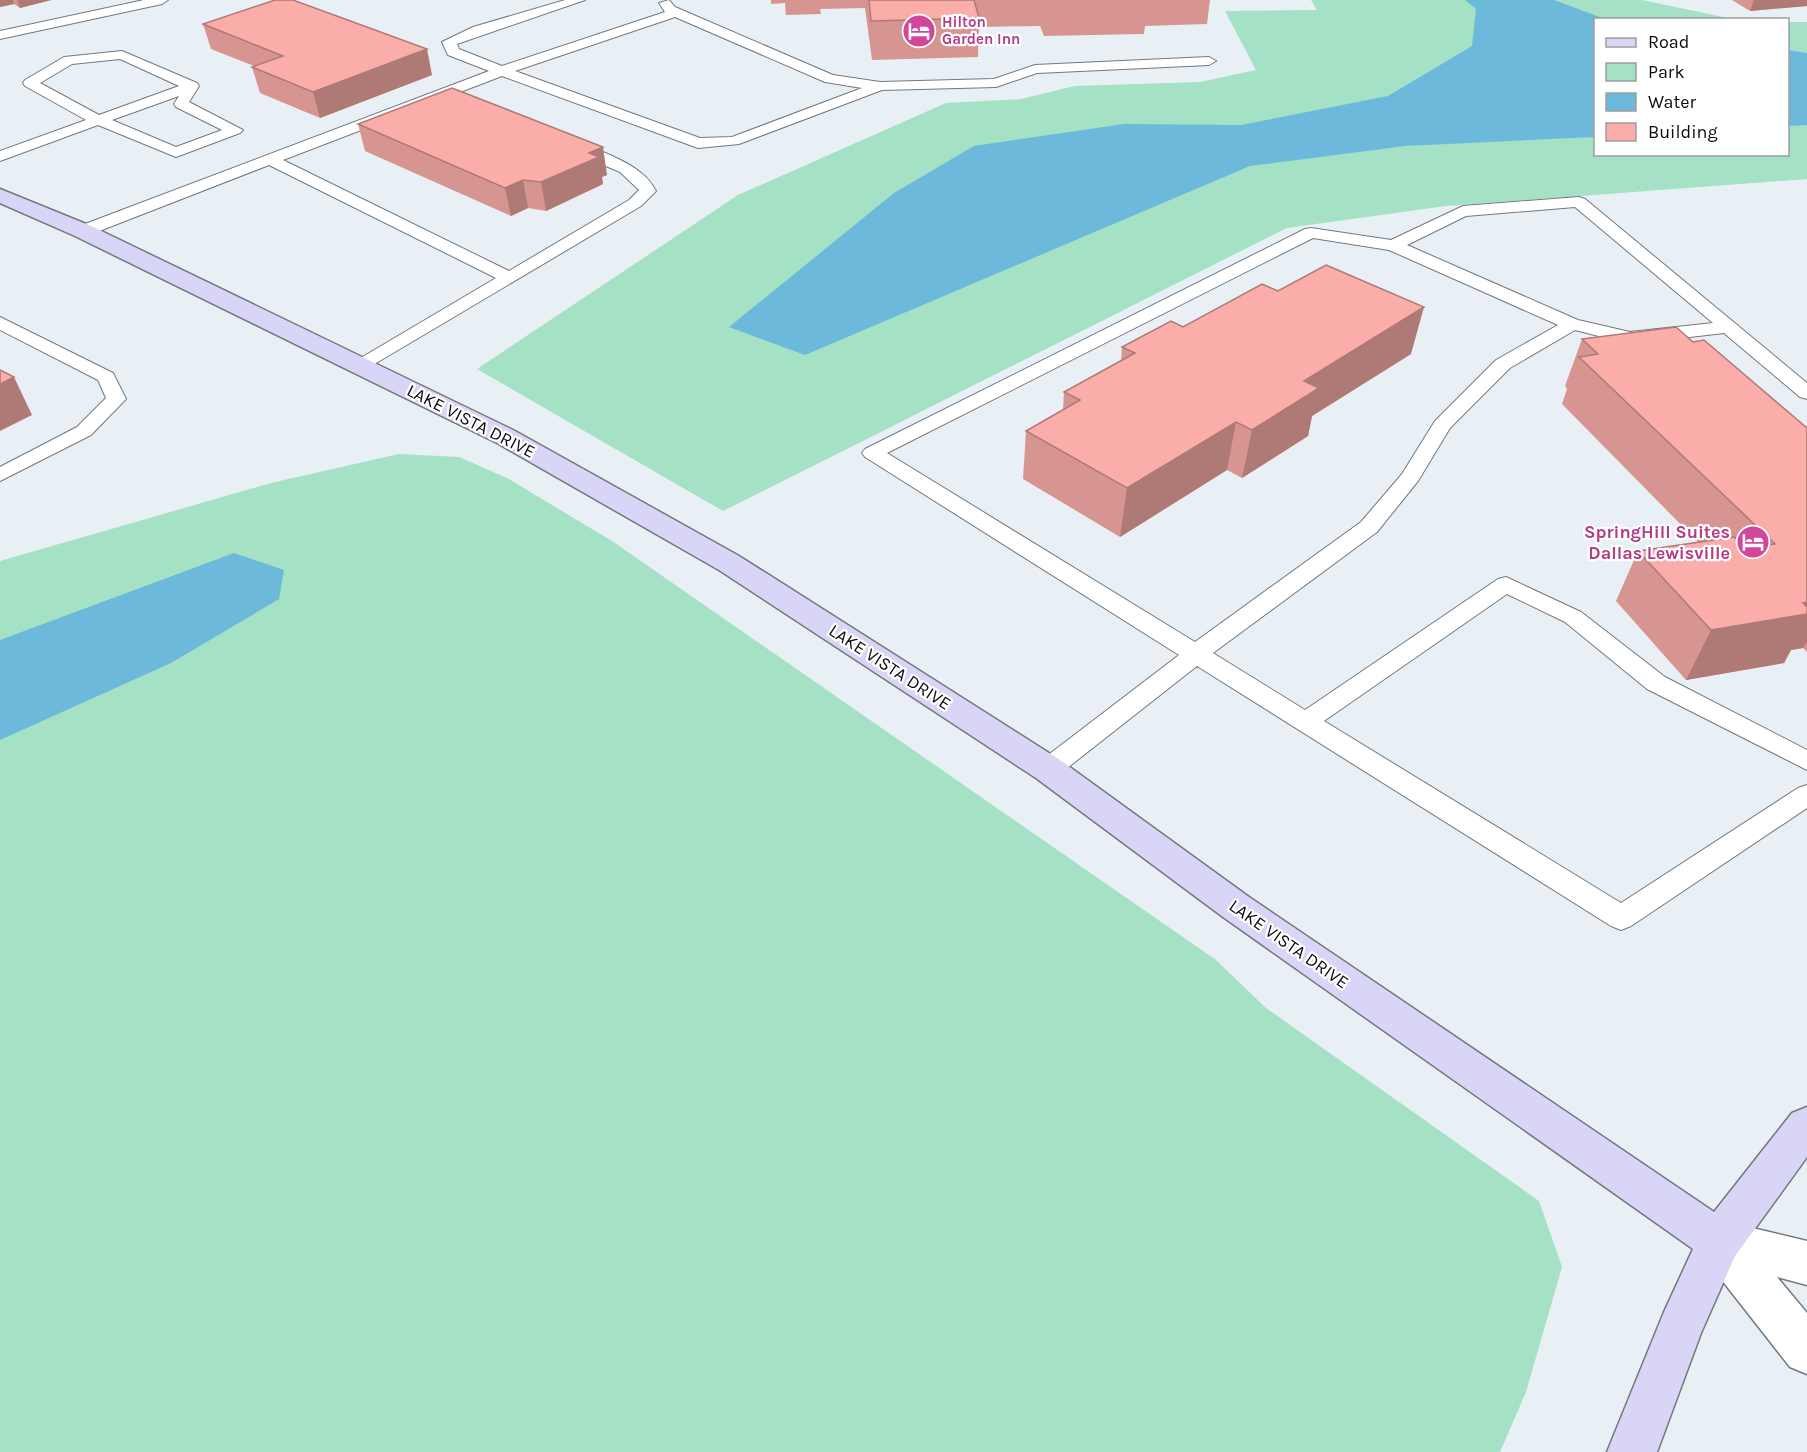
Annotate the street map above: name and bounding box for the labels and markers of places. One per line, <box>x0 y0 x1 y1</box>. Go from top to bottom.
hotel icon: Hilton Garden Inn <box>901 13 937 49</box>
place label: Hilton Garden Inn <box>942 13 1020 48</box>
place label: SpringHill Suites Dallas Lewisville <box>1584 521 1730 564</box>
hotel icon: SpringHill Suites Dallas Lewisville <box>1735 524 1771 560</box>

